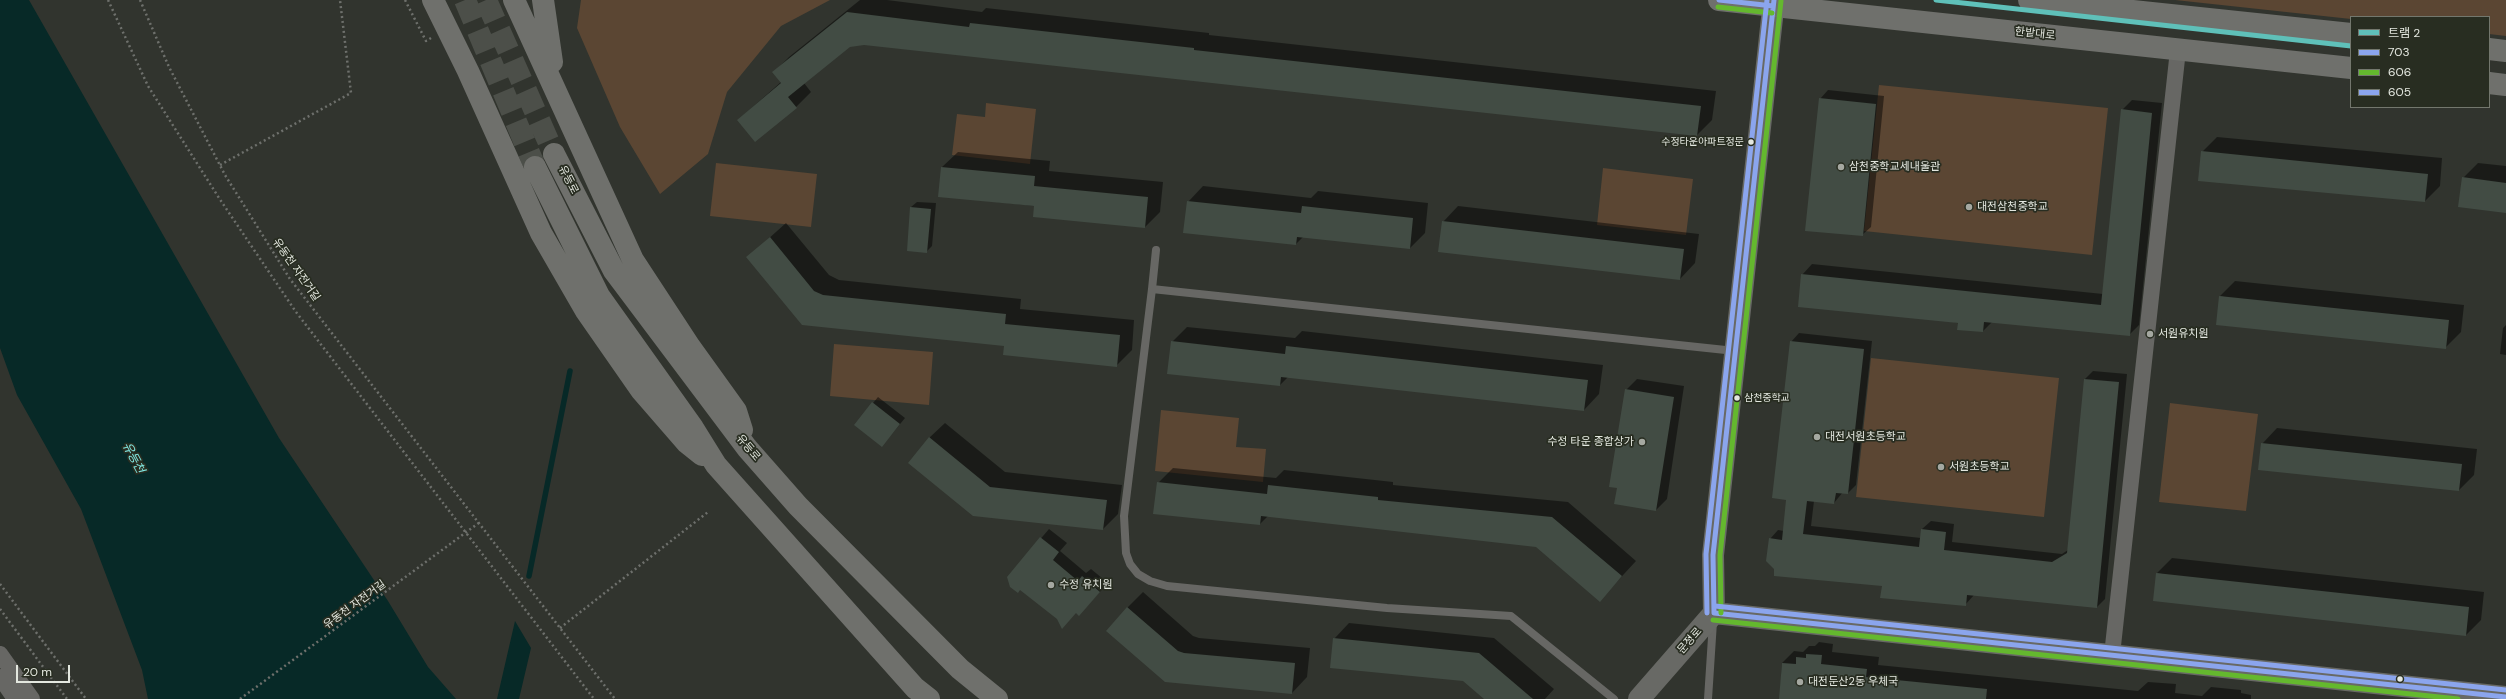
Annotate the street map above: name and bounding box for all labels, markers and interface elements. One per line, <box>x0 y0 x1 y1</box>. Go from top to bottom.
legend <box>2350 16 2490 108</box>
street label: 한밭대로 <box>2014 25 2056 43</box>
text: 트램 2 <box>2388 25 2420 41</box>
text: 703 <box>2388 44 2410 60</box>
text: 606 <box>2388 64 2411 80</box>
text: 605 <box>2388 84 2411 100</box>
place label: 수정타운아파트정문 <box>1661 136 1744 148</box>
marker: 수정타운아파트정문 <box>1746 137 1756 147</box>
place label: 삼천중학교세내울관 <box>1849 160 1940 174</box>
marker: 삼천중학교세내울관 <box>1836 162 1846 172</box>
street label: 유등로 <box>555 163 581 197</box>
place label: 대전삼천중학교 <box>1977 200 2048 214</box>
marker: 대전삼천중학교 <box>1964 202 1974 212</box>
street label: 유동천 자전거길 <box>269 236 323 304</box>
place label: 서원유치원 <box>2158 327 2209 341</box>
marker: 서원유치원 <box>2145 329 2155 339</box>
place label: 삼천중학교 <box>1744 392 1790 404</box>
marker: 삼천중학교 <box>1732 393 1742 403</box>
place label: 대전서원초등학교 <box>1825 430 1906 444</box>
street label: 유등로 <box>733 432 763 464</box>
marker: 대전서원초등학교 <box>1812 432 1822 442</box>
place label: 수정 타운 종합상가 <box>1547 435 1634 449</box>
marker: 수정 타운 종합상가 <box>1637 437 1647 447</box>
water label: 유등천 <box>119 440 147 476</box>
place label: 서원초등학교 <box>1949 460 2010 474</box>
marker: 서원초등학교 <box>1936 462 1946 472</box>
street label: 유동천 자전거길 <box>321 578 389 632</box>
place label: 수정 유치원 <box>1059 578 1113 592</box>
marker: 수정 유치원 <box>1046 580 1056 590</box>
street label: 문정로 <box>1675 625 1705 657</box>
scale bar <box>18 657 72 683</box>
text: 20 m <box>23 664 52 680</box>
unlabelled marker <box>2395 674 2405 684</box>
place label: 대전둔산2동 우체국 <box>1808 675 1898 689</box>
marker: 대전둔산2동 우체국 <box>1795 677 1805 687</box>

